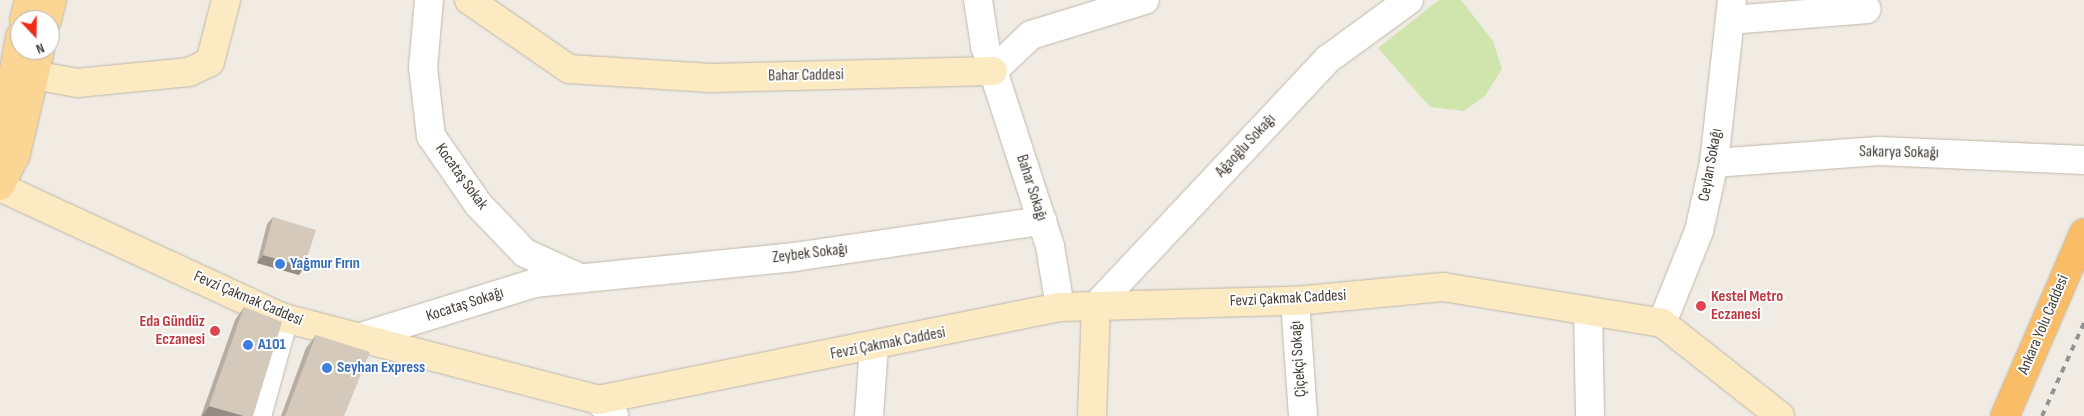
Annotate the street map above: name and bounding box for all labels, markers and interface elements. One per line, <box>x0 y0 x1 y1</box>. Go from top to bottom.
north arrow <box>10 10 60 60</box>
text: N <box>34 39 47 58</box>
street label: Bahar Caddesi <box>768 66 844 86</box>
street label: Ağaoğlu Sokağı <box>1212 110 1280 182</box>
street label: Ceylan Sokağı <box>1695 127 1727 203</box>
street label: Kocataş Sokak <box>431 140 491 214</box>
street label: Sakarya Sokağı <box>1859 143 1939 163</box>
street label: Bahar Sokağı <box>1011 152 1051 224</box>
street label: Zeybek Sokağı <box>771 240 849 268</box>
place label: Yağmur Fırın <box>290 254 360 274</box>
marker: Yağmur Fırın <box>274 258 286 270</box>
street label: Fevzi Çakmak Caddesi <box>191 267 305 331</box>
street label: Ankara Yolu Caddesi <box>2014 272 2074 378</box>
street label: Kocataş Sokağı <box>424 283 506 327</box>
street label: Fevzi Çakmak Caddesi <box>1229 286 1347 312</box>
place label: Kestel Metro Eczanesi <box>1711 287 1783 325</box>
marker: Kestel Metro Eczanesi <box>1695 300 1707 312</box>
place label: Eda Gündüz Eczanesi <box>139 312 205 350</box>
street label: Çiçekçi Sokağı <box>1287 320 1311 398</box>
street label: Fevzi Çakmak Caddesi <box>829 323 947 365</box>
marker: Eda Gündüz Eczanesi <box>209 325 221 337</box>
place label: A101 <box>258 335 286 355</box>
marker: A101 <box>242 339 254 351</box>
place label: Seyhan Express <box>337 358 425 378</box>
marker: Seyhan Express <box>321 362 333 374</box>

